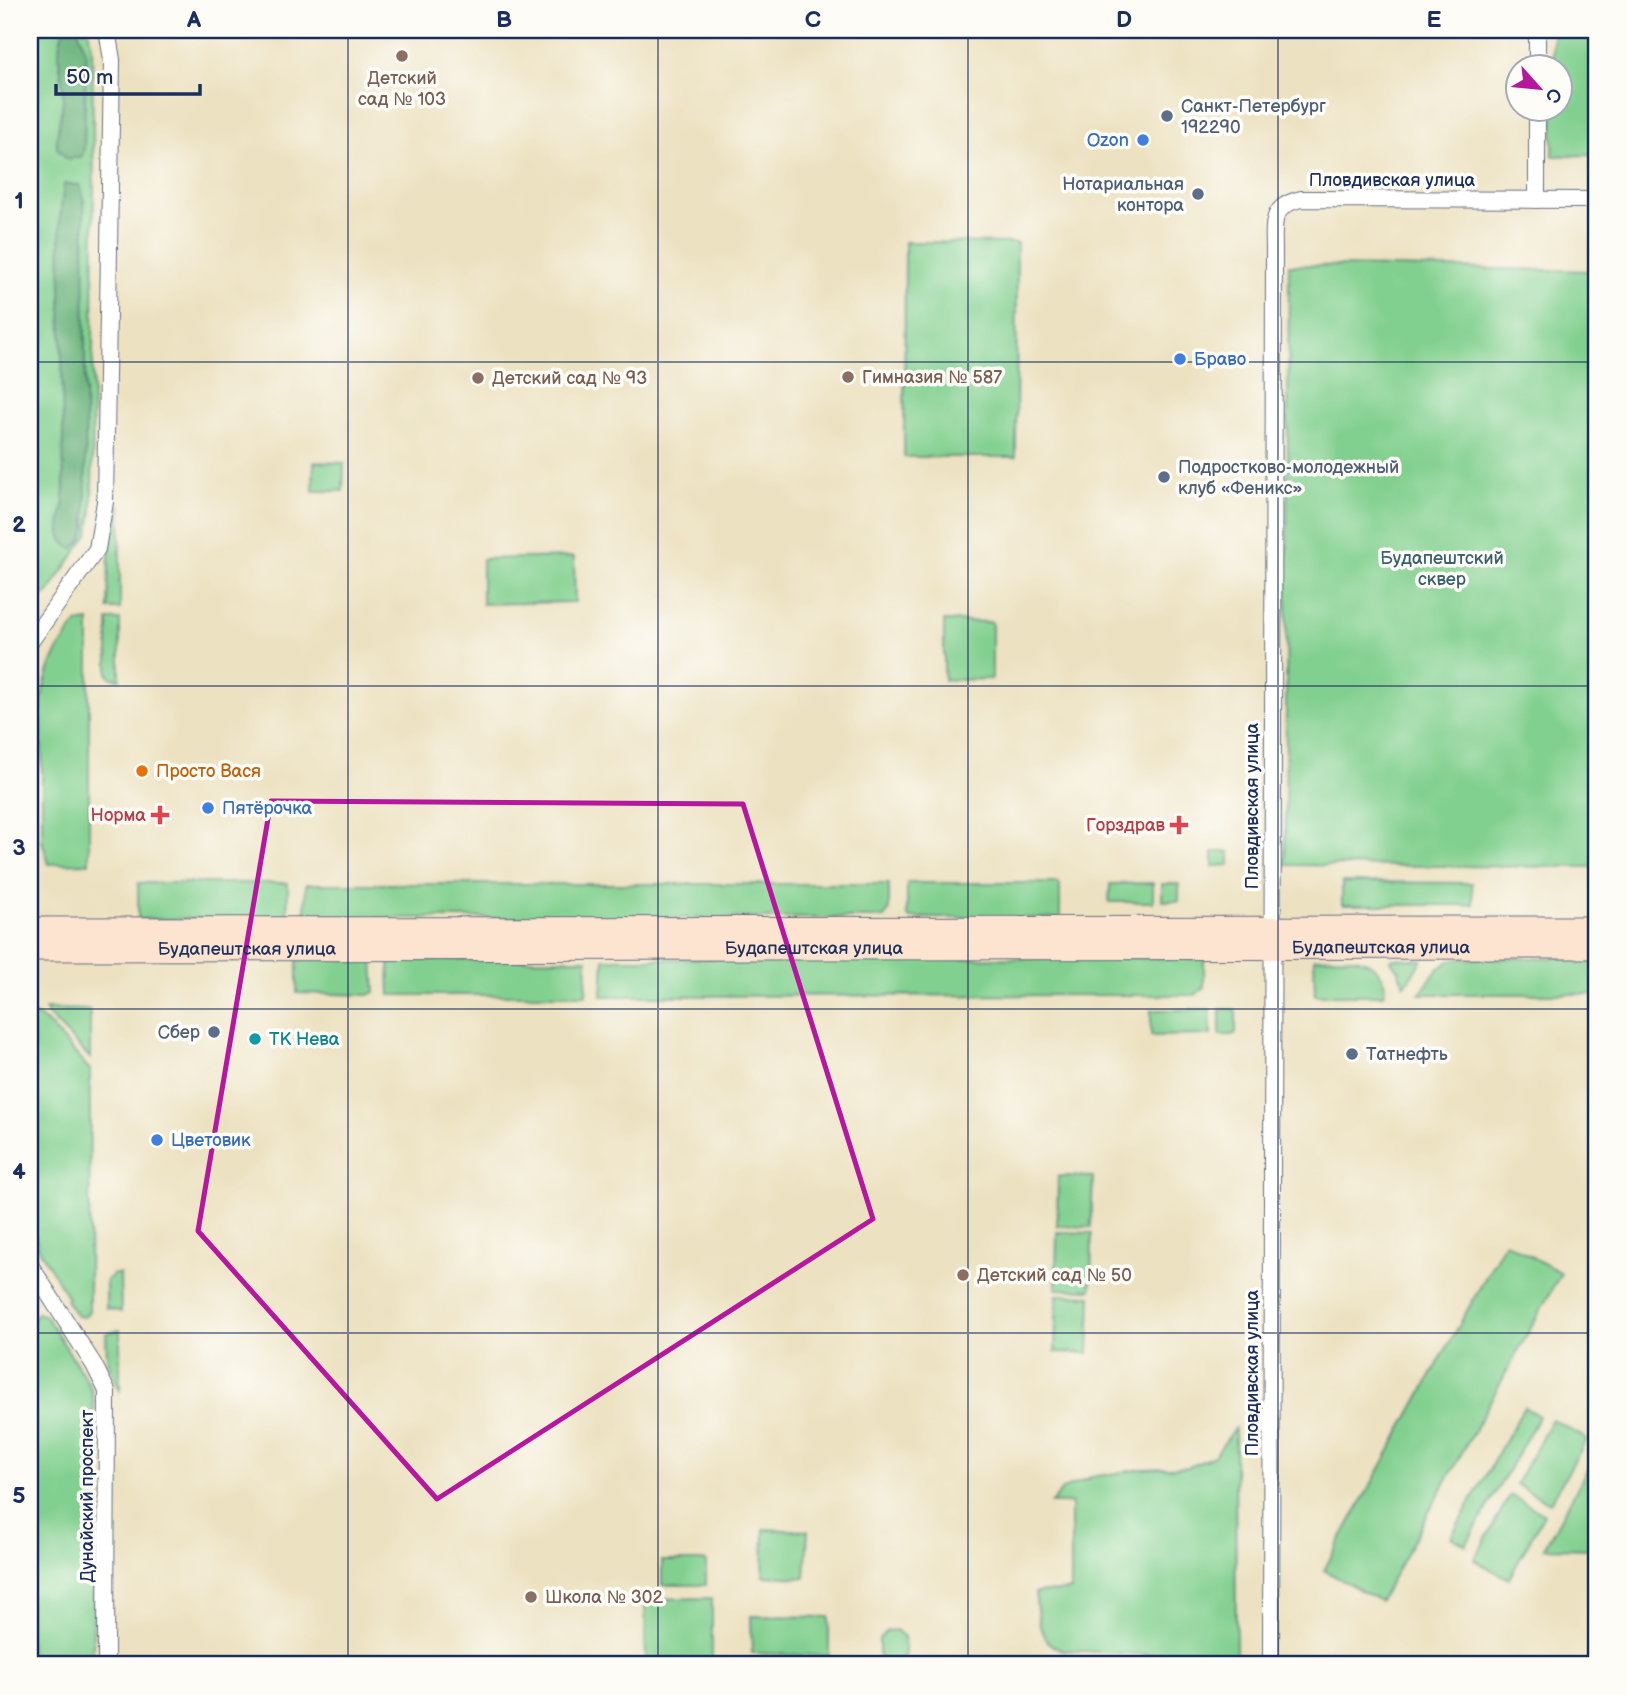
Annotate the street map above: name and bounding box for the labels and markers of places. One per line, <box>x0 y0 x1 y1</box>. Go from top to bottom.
marker: Детский сад № 103 <box>394 48 410 64</box>
place label: Детский сад № 103 <box>358 68 446 110</box>
place label: Санкт-Петербург 192290 <box>1181 96 1326 138</box>
marker: Санкт-Петербург 192290 <box>1159 108 1175 124</box>
place label: Ozon <box>1087 130 1129 151</box>
marker: Ozon <box>1135 132 1151 148</box>
place label: Нотариальная контора <box>1062 174 1184 216</box>
marker: Нотариальная контора <box>1190 186 1206 202</box>
place label: Браво <box>1194 349 1246 370</box>
marker: Браво <box>1172 351 1188 367</box>
place label: Гимназия № 587 <box>862 367 1002 388</box>
place label: Детский сад № 93 <box>492 368 647 389</box>
marker: Гимназия № 587 <box>840 369 856 385</box>
marker: Детский сад № 93 <box>470 370 486 386</box>
place label: Подростково-молодежный клуб «Феникс» <box>1178 457 1399 499</box>
marker: Подростково-молодежный клуб «Феникс» <box>1156 469 1172 485</box>
place label: Просто Вася <box>156 761 261 782</box>
marker: Просто Вася <box>134 763 150 779</box>
place label: Пятёрочка <box>222 798 313 819</box>
marker: Пятёрочка <box>200 800 216 816</box>
place label: Норма <box>91 805 146 826</box>
marker: Норма <box>152 807 168 823</box>
place label: Горздрав <box>1086 815 1166 836</box>
marker: Горздрав <box>1171 817 1187 833</box>
place label: Сбер <box>158 1022 200 1043</box>
marker: Сбер <box>206 1024 222 1040</box>
place label: ТК Нева <box>269 1029 340 1050</box>
marker: ТК Нева <box>247 1031 263 1047</box>
place label: Татнефть <box>1366 1044 1448 1065</box>
marker: Татнефть <box>1344 1046 1360 1062</box>
place label: Цветовик <box>171 1130 251 1151</box>
marker: Цветовик <box>149 1132 165 1148</box>
place label: Детский сад № 50 <box>977 1265 1132 1286</box>
marker: Детский сад № 50 <box>955 1267 971 1283</box>
place label: Школа № 302 <box>545 1587 663 1608</box>
marker: Школа № 302 <box>523 1589 539 1605</box>

